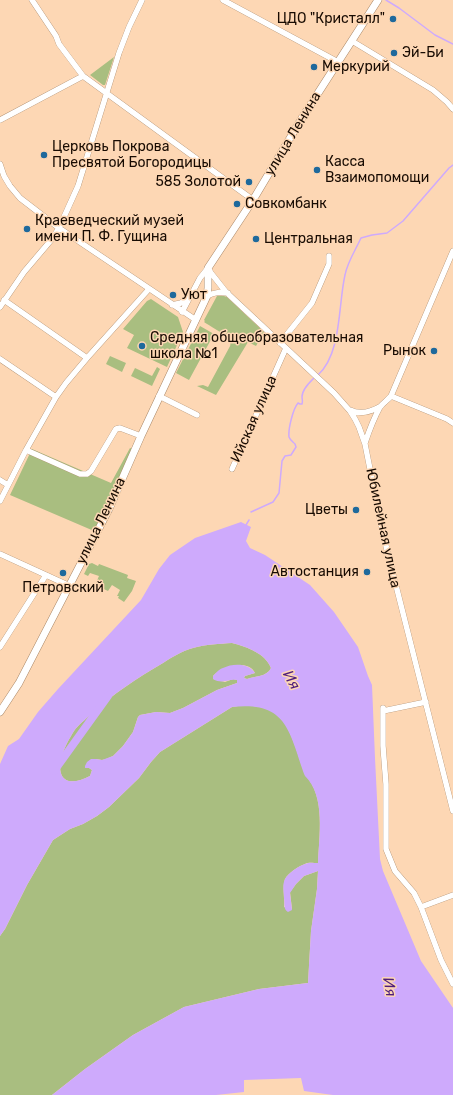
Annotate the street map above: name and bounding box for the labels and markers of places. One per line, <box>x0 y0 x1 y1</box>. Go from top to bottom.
place label: ЦДО "Кристалл" <box>277 11 385 27</box>
marker: ЦДО "Кристалл" <box>388 14 398 24</box>
place label: Эй-Би <box>402 45 444 61</box>
marker: Эй-Би <box>389 48 399 58</box>
place label: Меркурий <box>322 59 390 75</box>
marker: Меркурий <box>309 62 319 72</box>
place label: Церковь Покрова Пресвятой Богородицы <box>52 139 211 172</box>
marker: Церковь Покрова Пресвятой Богородицы <box>39 150 49 160</box>
place label: Касса Взаимопомощи <box>325 154 429 186</box>
marker: Касса Взаимопомощи <box>312 165 322 175</box>
place label: 585 Золотой <box>156 174 241 190</box>
marker: 585 Золотой <box>244 177 254 187</box>
place label: Совкомбанк <box>245 196 327 212</box>
marker: Совкомбанк <box>232 199 242 209</box>
place label: Краеведческий музей имени П. Ф. Гущина <box>35 213 184 246</box>
marker: Краеведческий музей имени П. Ф. Гущина <box>22 224 32 234</box>
place label: Центральная <box>264 231 353 247</box>
marker: Центральная <box>251 234 261 244</box>
place label: Уют <box>181 287 207 303</box>
marker: Уют <box>168 290 178 300</box>
place label: Средняя общеобразовательная школа №1 <box>150 330 363 362</box>
marker: Средняя общеобразовательная школа №1 <box>137 341 147 351</box>
place label: Рынок <box>383 343 426 359</box>
marker: Рынок <box>429 346 439 356</box>
place label: Цветы <box>305 502 348 518</box>
marker: Цветы <box>351 505 361 515</box>
place label: Автостанция <box>271 564 359 580</box>
marker: Автостанция <box>362 567 372 577</box>
marker: Петровский <box>58 568 68 578</box>
place label: Петровский <box>22 580 104 596</box>

